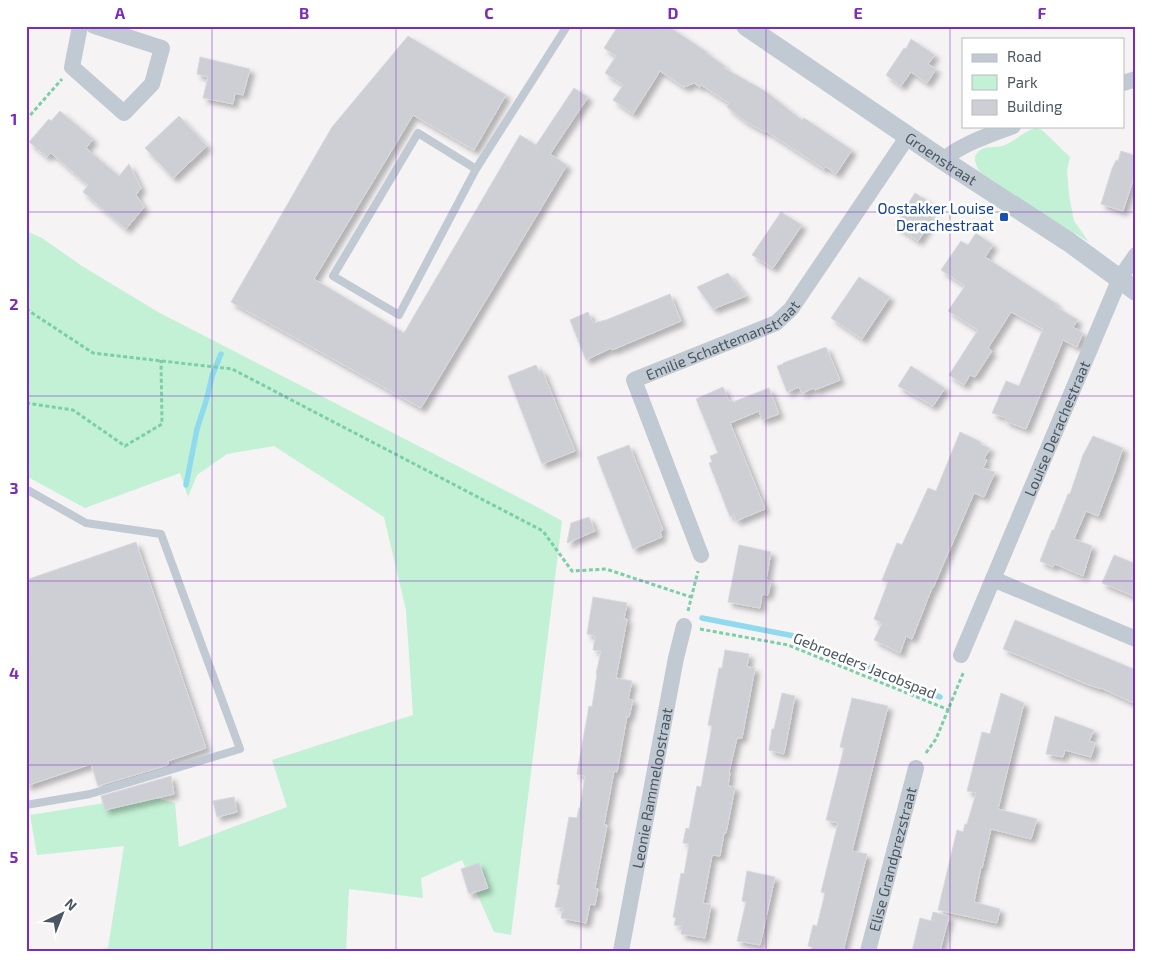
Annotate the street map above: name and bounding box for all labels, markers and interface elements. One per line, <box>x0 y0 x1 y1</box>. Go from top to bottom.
text: A <box>115 3 126 22</box>
text: B <box>299 3 309 22</box>
text: C <box>484 3 494 22</box>
text: D <box>668 3 679 22</box>
text: E <box>853 3 863 22</box>
text: F <box>1038 3 1047 22</box>
legend <box>962 38 1124 128</box>
text: Road <box>1007 47 1042 65</box>
text: Park <box>1007 73 1038 91</box>
text: Building <box>1007 97 1063 115</box>
text: 1 <box>11 109 17 128</box>
street label: Groenstraat <box>902 128 981 189</box>
place label: Oostakker Louise Derachestraat <box>878 199 994 234</box>
marker: Oostakker Louise Derachestraat <box>998 211 1010 223</box>
text: 2 <box>9 294 19 313</box>
street label: Emilie Schattemanstraat <box>643 297 803 383</box>
street label: Louise Derachestraat <box>1020 358 1093 499</box>
text: 3 <box>9 478 19 497</box>
street label: Gebroeders Jacobspad <box>791 628 939 702</box>
text: 4 <box>9 663 19 682</box>
street label: Leonie Rammeloostraat <box>628 706 676 870</box>
street label: Elise Grandprezstraat <box>865 785 920 933</box>
text: 5 <box>10 847 19 866</box>
north arrow <box>38 890 88 940</box>
text: N <box>62 894 81 914</box>

